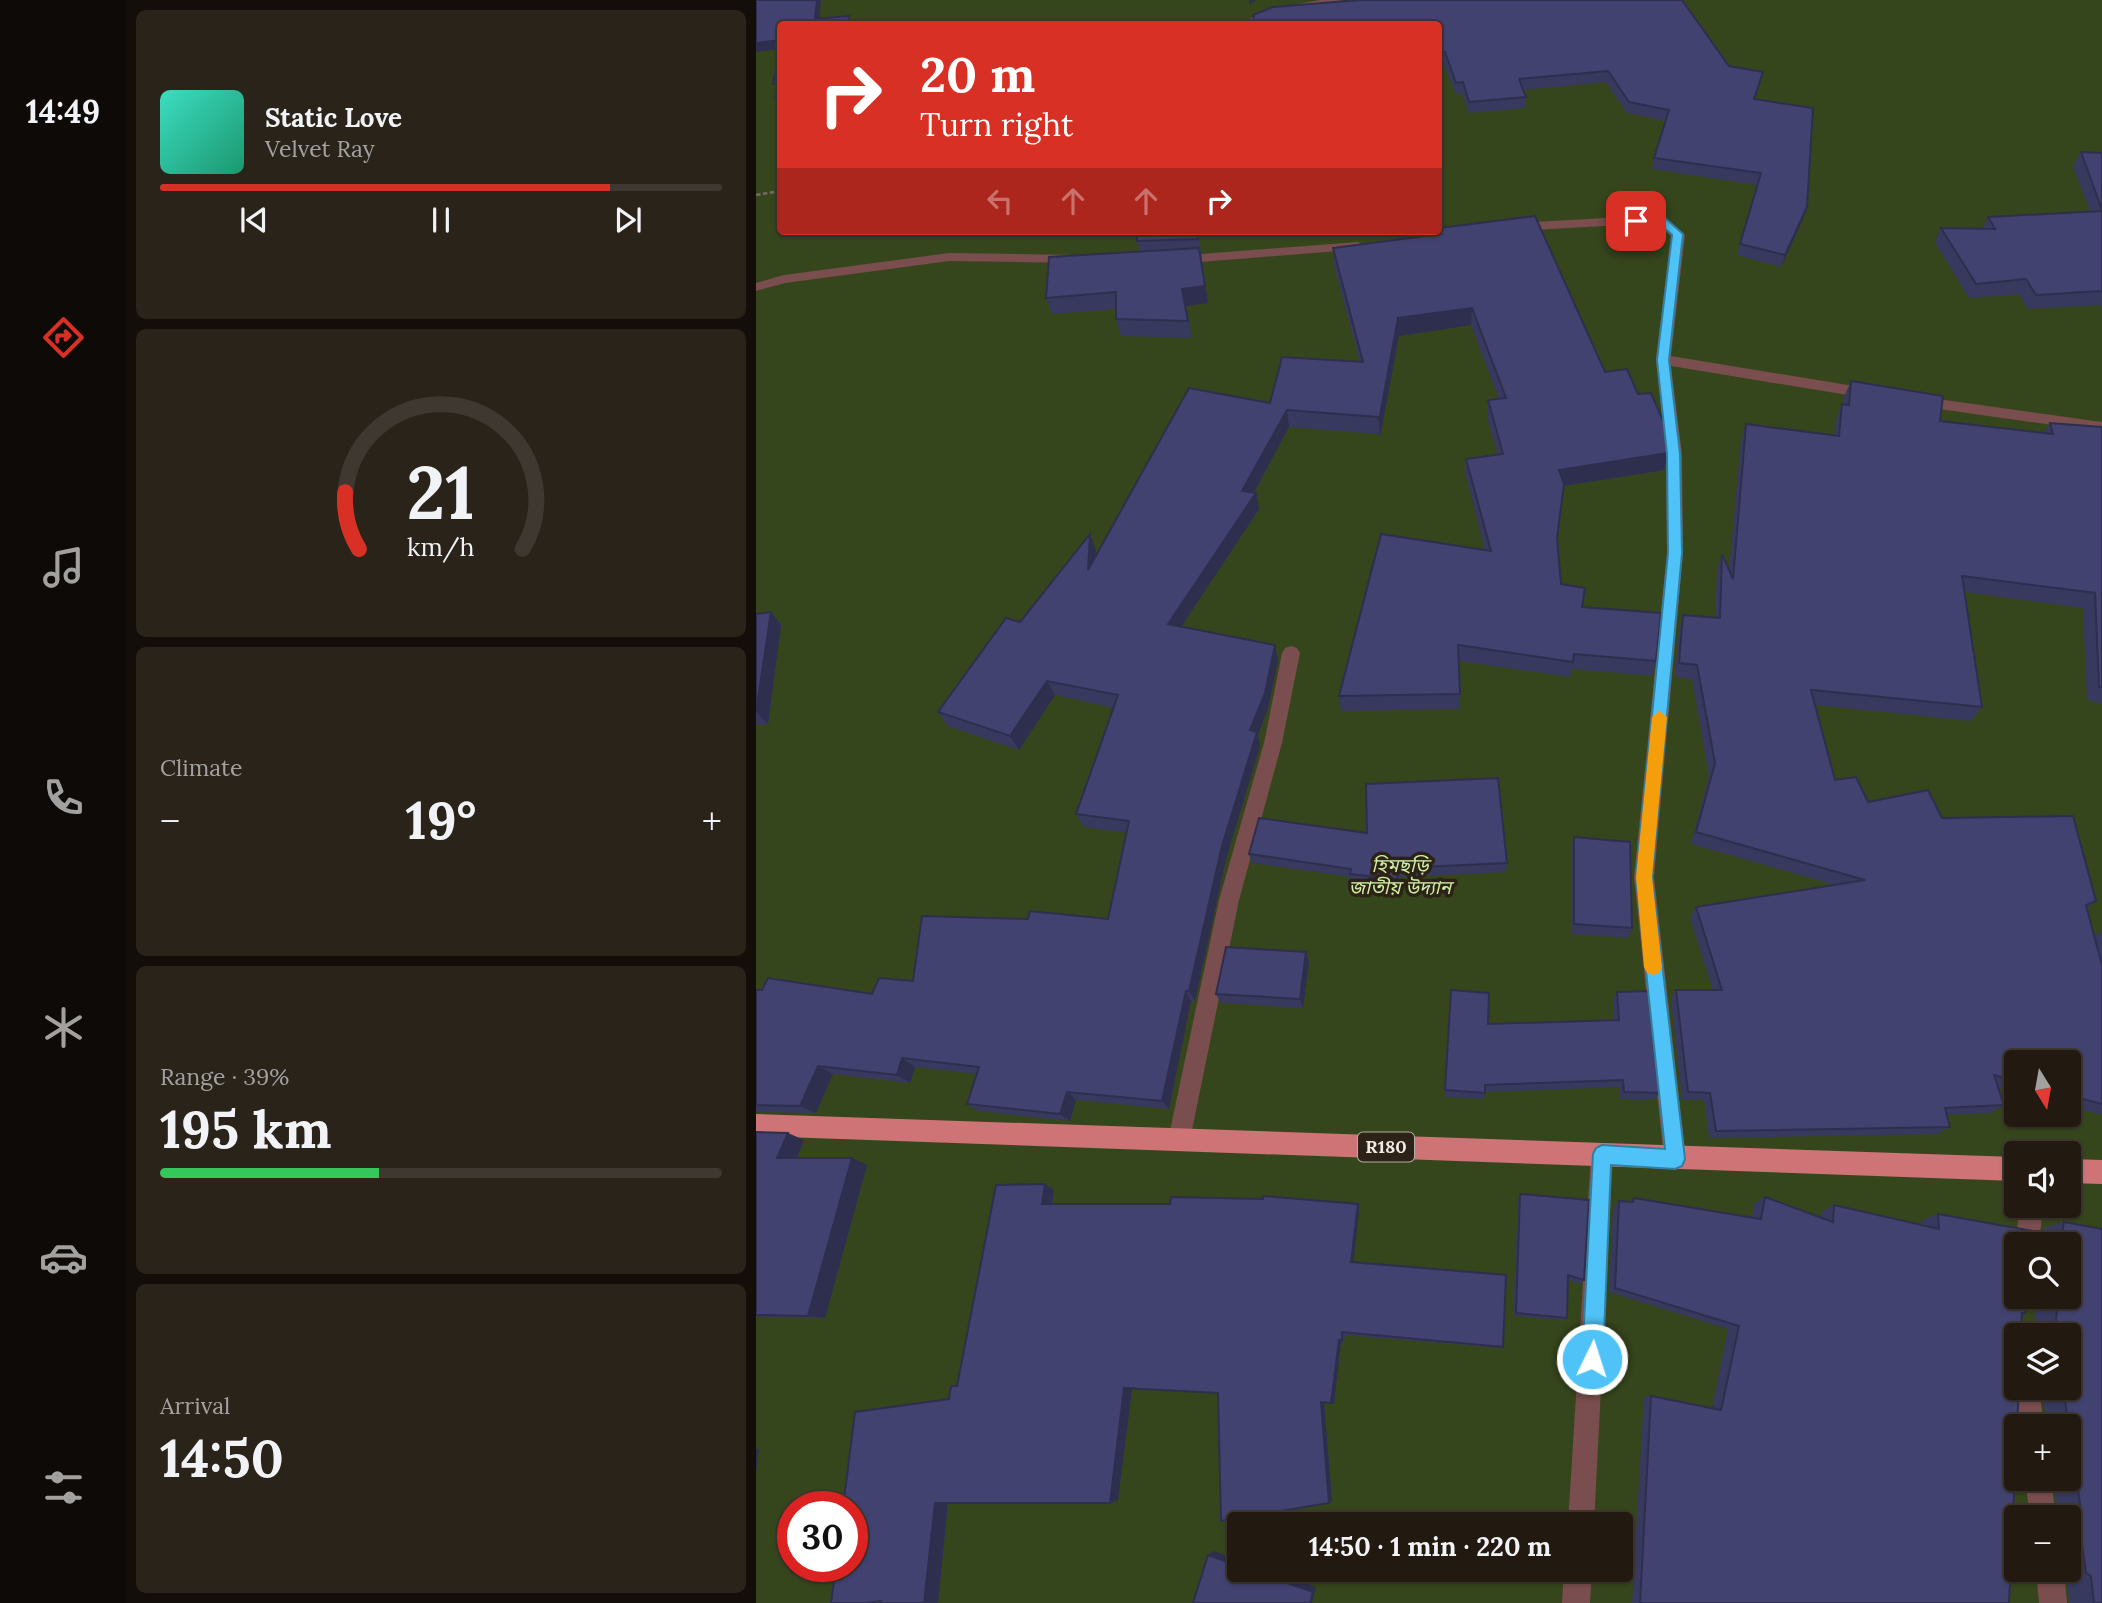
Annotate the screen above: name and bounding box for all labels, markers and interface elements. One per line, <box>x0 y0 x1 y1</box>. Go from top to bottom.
text: 20 m <box>920 43 1035 105</box>
icon: right <box>805 49 896 140</box>
text: 14:49 <box>26 91 100 132</box>
text: Static Love <box>265 101 402 134</box>
text: Turn right <box>920 104 1073 145</box>
text: Velvet Ray <box>265 134 375 163</box>
icon: left <box>981 182 1019 220</box>
icon: ahead <box>1054 182 1092 220</box>
icon: ahead <box>1127 182 1165 220</box>
icon: right <box>1200 182 1238 220</box>
pin <box>1606 191 1666 251</box>
icon: previous <box>235 201 273 239</box>
icon: pause <box>422 201 460 239</box>
icon: next <box>609 201 647 239</box>
icon: arrive <box>1617 202 1655 240</box>
icon: directions <box>39 313 88 362</box>
text: 21 <box>407 446 475 539</box>
text: km/h <box>407 531 475 563</box>
icon: music <box>39 543 88 592</box>
text: Climate <box>160 753 242 782</box>
icon: phone <box>39 773 88 822</box>
text: 19° <box>406 787 476 853</box>
text: − <box>160 797 180 845</box>
text: + <box>702 797 722 845</box>
park label: হিমছড়ি জাতীয় উদ্যান <box>1349 853 1455 899</box>
icon: climate <box>39 1003 88 1052</box>
north arrow <box>2004 1050 2081 1127</box>
map controls <box>2004 1050 2081 1582</box>
text: Range · 39% <box>160 1062 289 1091</box>
text: 195 km <box>160 1096 332 1162</box>
road number: R180 <box>1358 1132 1414 1162</box>
button: sound <box>2004 1141 2081 1218</box>
button: search <box>2004 1232 2081 1309</box>
icon: car <box>39 1233 88 1282</box>
position arrow <box>1555 1322 1629 1396</box>
button: layers <box>2004 1323 2081 1400</box>
text: Arrival <box>160 1391 230 1420</box>
button: + <box>2004 1414 2081 1491</box>
text: 14:50 <box>160 1425 284 1491</box>
icon: filters <box>39 1463 88 1512</box>
speed limit sign: 30 <box>777 1491 868 1582</box>
button: − <box>2004 1505 2081 1582</box>
text: 14:50 · 1 min · 220 m <box>1309 1530 1551 1563</box>

